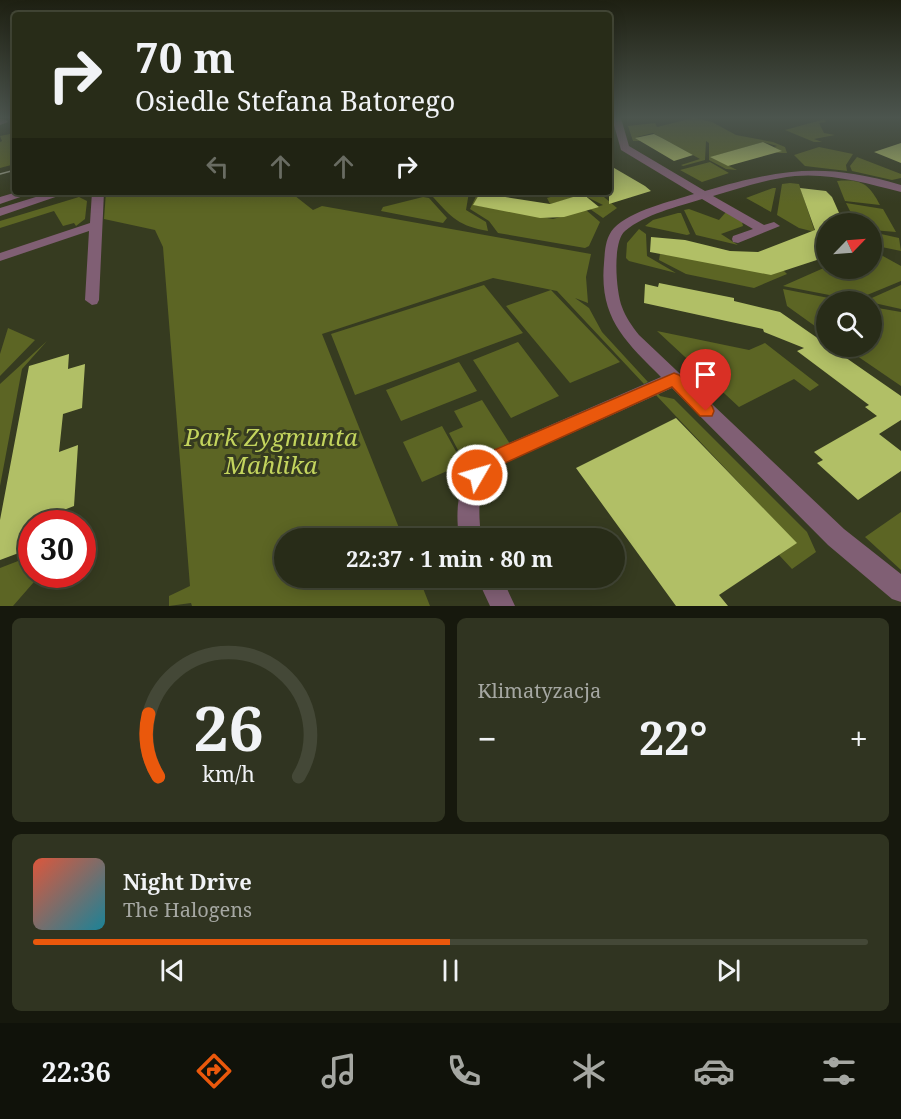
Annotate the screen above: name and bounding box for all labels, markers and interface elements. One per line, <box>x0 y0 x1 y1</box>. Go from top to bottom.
text: 70 m <box>135 28 235 85</box>
icon: right <box>36 36 114 114</box>
text: Osiedle Stefana Batorego <box>135 82 455 119</box>
icon: left <box>201 150 234 183</box>
icon: ahead <box>264 150 297 183</box>
icon: ahead <box>327 150 360 183</box>
icon: right <box>390 150 423 183</box>
north arrow <box>816 213 882 279</box>
map controls <box>816 213 882 357</box>
button: search <box>816 291 882 357</box>
pin <box>680 349 731 411</box>
icon: arrive <box>689 358 722 391</box>
park label: Park Zygmunta Mahlika <box>183 420 358 481</box>
position arrow <box>445 443 509 507</box>
speed limit sign: 30 <box>18 510 96 588</box>
text: 22:37 · 1 min · 80 m <box>346 543 553 573</box>
text: Klimatyzacja <box>478 677 601 704</box>
text: 26 <box>193 684 264 769</box>
text: 22° <box>639 707 708 768</box>
text: − <box>478 716 497 761</box>
text: + <box>850 716 868 761</box>
text: km/h <box>202 759 255 788</box>
text: Night Drive <box>123 866 252 896</box>
text: The Halogens <box>123 896 252 923</box>
icon: previous <box>156 954 189 987</box>
icon: pause <box>434 954 467 987</box>
icon: next <box>712 954 745 987</box>
icon: directions <box>193 1050 235 1092</box>
icon: music <box>318 1050 360 1092</box>
icon: phone <box>443 1050 485 1092</box>
icon: climate <box>568 1050 610 1092</box>
icon: car <box>693 1050 735 1092</box>
icon: filters <box>818 1050 860 1092</box>
text: 22:36 <box>41 1053 111 1090</box>

